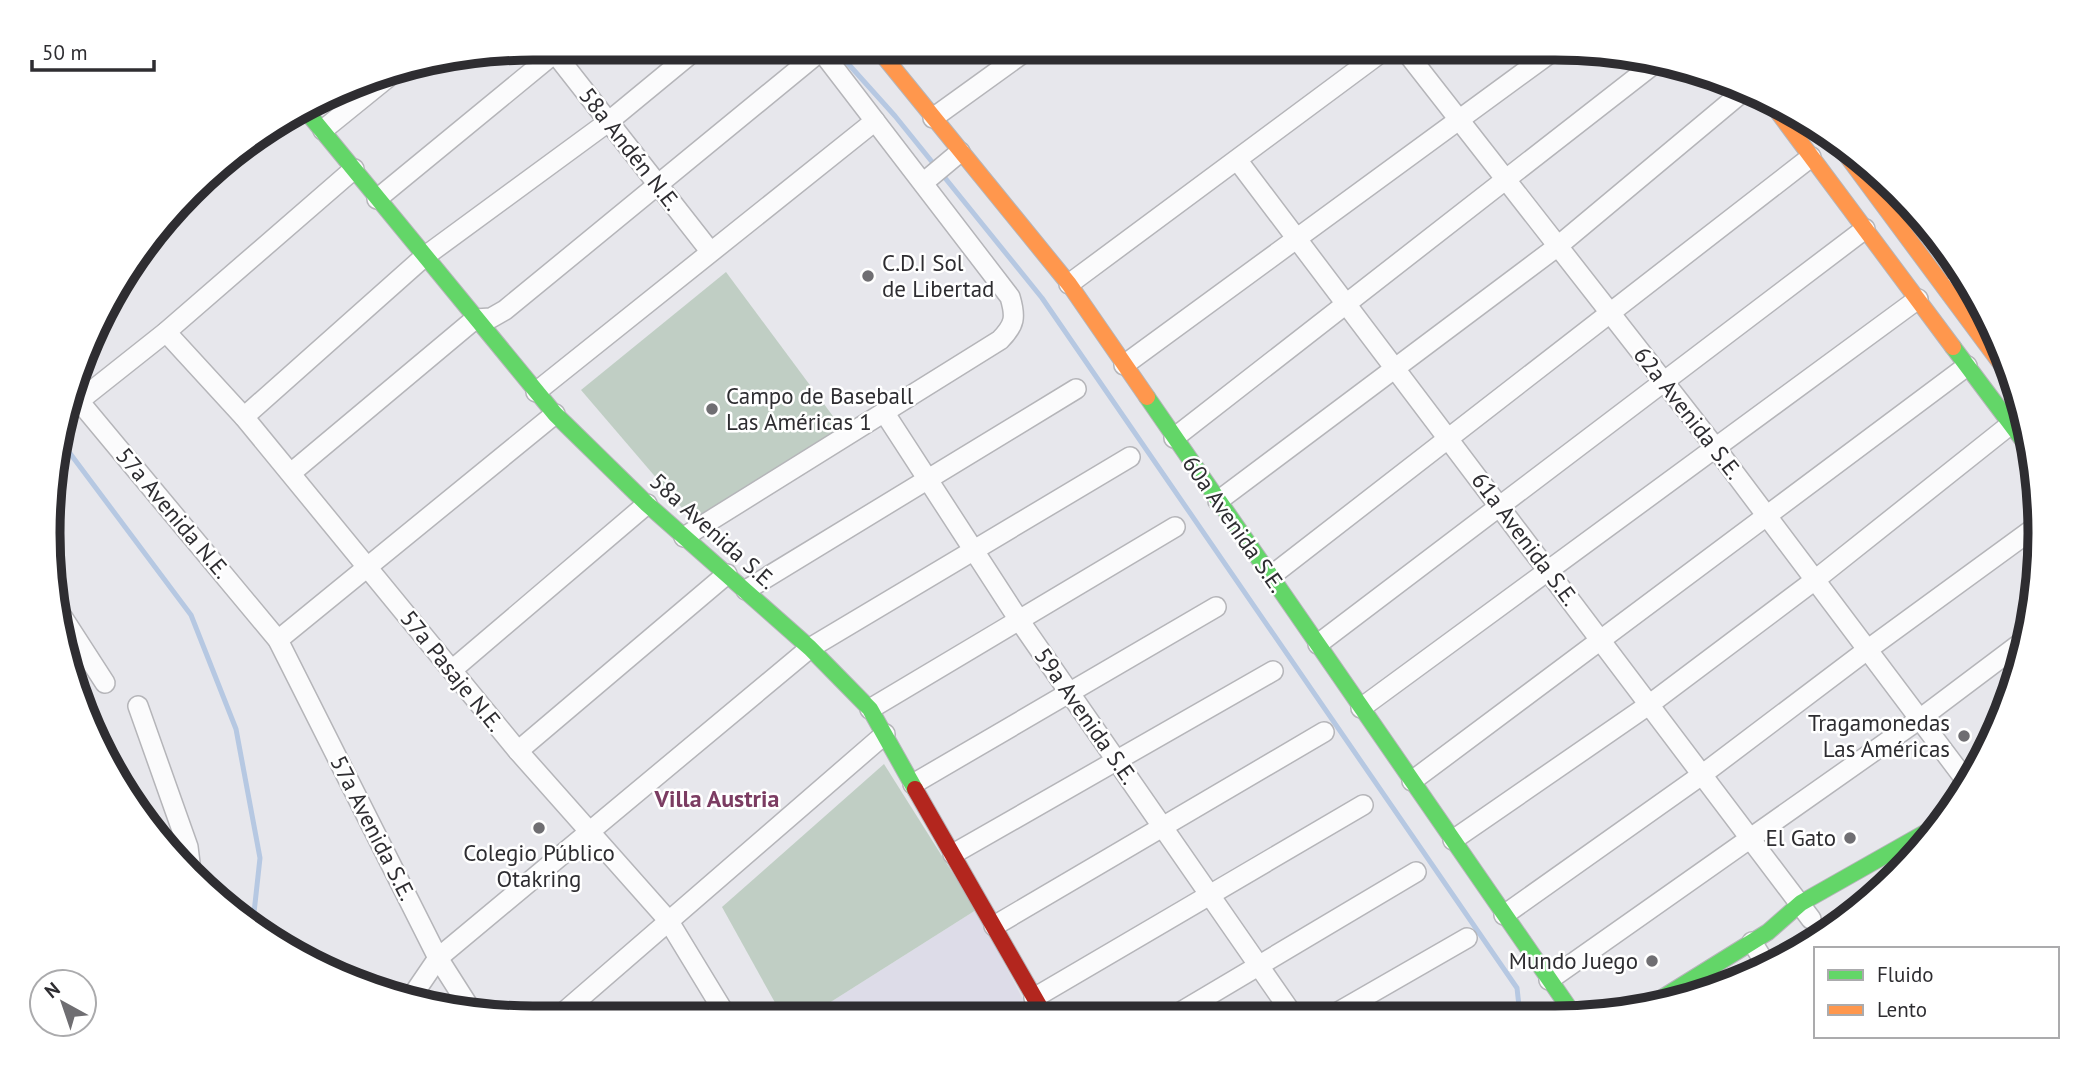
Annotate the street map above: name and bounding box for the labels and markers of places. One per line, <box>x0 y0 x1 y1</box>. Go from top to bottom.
place label: C.D.I Sol de Libertad <box>882 248 994 303</box>
marker: C.D.I Sol de Libertad <box>860 268 876 284</box>
place label: Campo de Baseball Las Américas 1 <box>726 381 914 436</box>
marker: Campo de Baseball Las Américas 1 <box>704 401 720 417</box>
place label: Tragamonedas Las Américas <box>1808 708 1950 763</box>
marker: Tragamonedas Las Américas <box>1956 728 1972 744</box>
marker: Colegio Público Otakring <box>531 820 547 836</box>
place label: El Gato <box>1765 823 1836 852</box>
marker: El Gato <box>1842 830 1858 846</box>
place label: Colegio Público Otakring <box>463 838 615 893</box>
place label: Mundo Juego <box>1509 946 1638 975</box>
marker: Mundo Juego <box>1644 953 1660 969</box>

